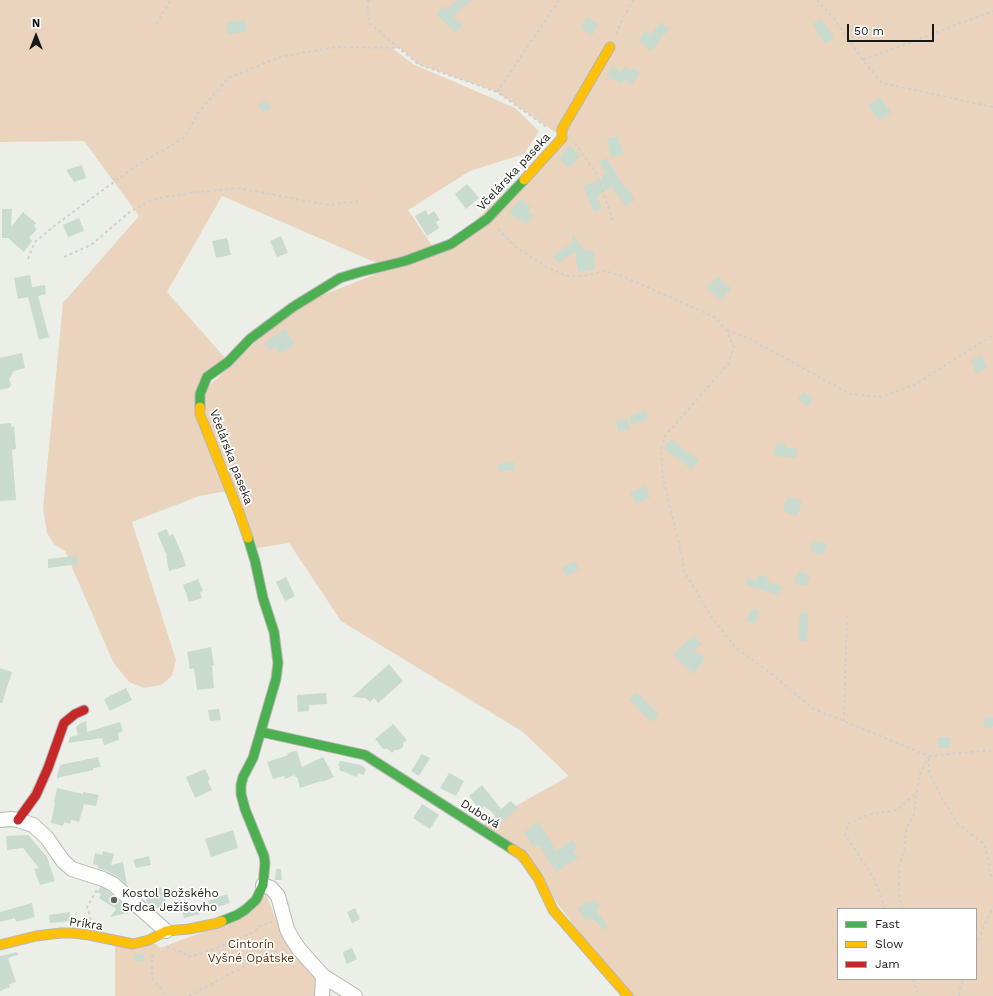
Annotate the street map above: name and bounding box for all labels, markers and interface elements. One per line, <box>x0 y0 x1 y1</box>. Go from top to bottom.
north arrow <box>16 16 56 56</box>
scale bar <box>849 16 936 42</box>
text: N <box>32 17 40 30</box>
text: 50 m <box>854 24 884 38</box>
street label: Včelárska paseka <box>474 130 554 214</box>
street label: Včelárska paseka <box>206 407 256 507</box>
street label: Dubová <box>458 796 502 832</box>
place label: Kostol Božského Srdca Ježišovho <box>122 886 219 914</box>
marker: Kostol Božského Srdca Ježišovho <box>109 895 119 905</box>
legend <box>837 908 977 980</box>
street label: Príkra <box>68 915 104 933</box>
text: Fast <box>875 917 900 931</box>
park label: Cintorín Vyšné Opátske <box>208 937 294 965</box>
text: Slow <box>875 937 903 951</box>
text: Jam <box>875 957 900 971</box>

